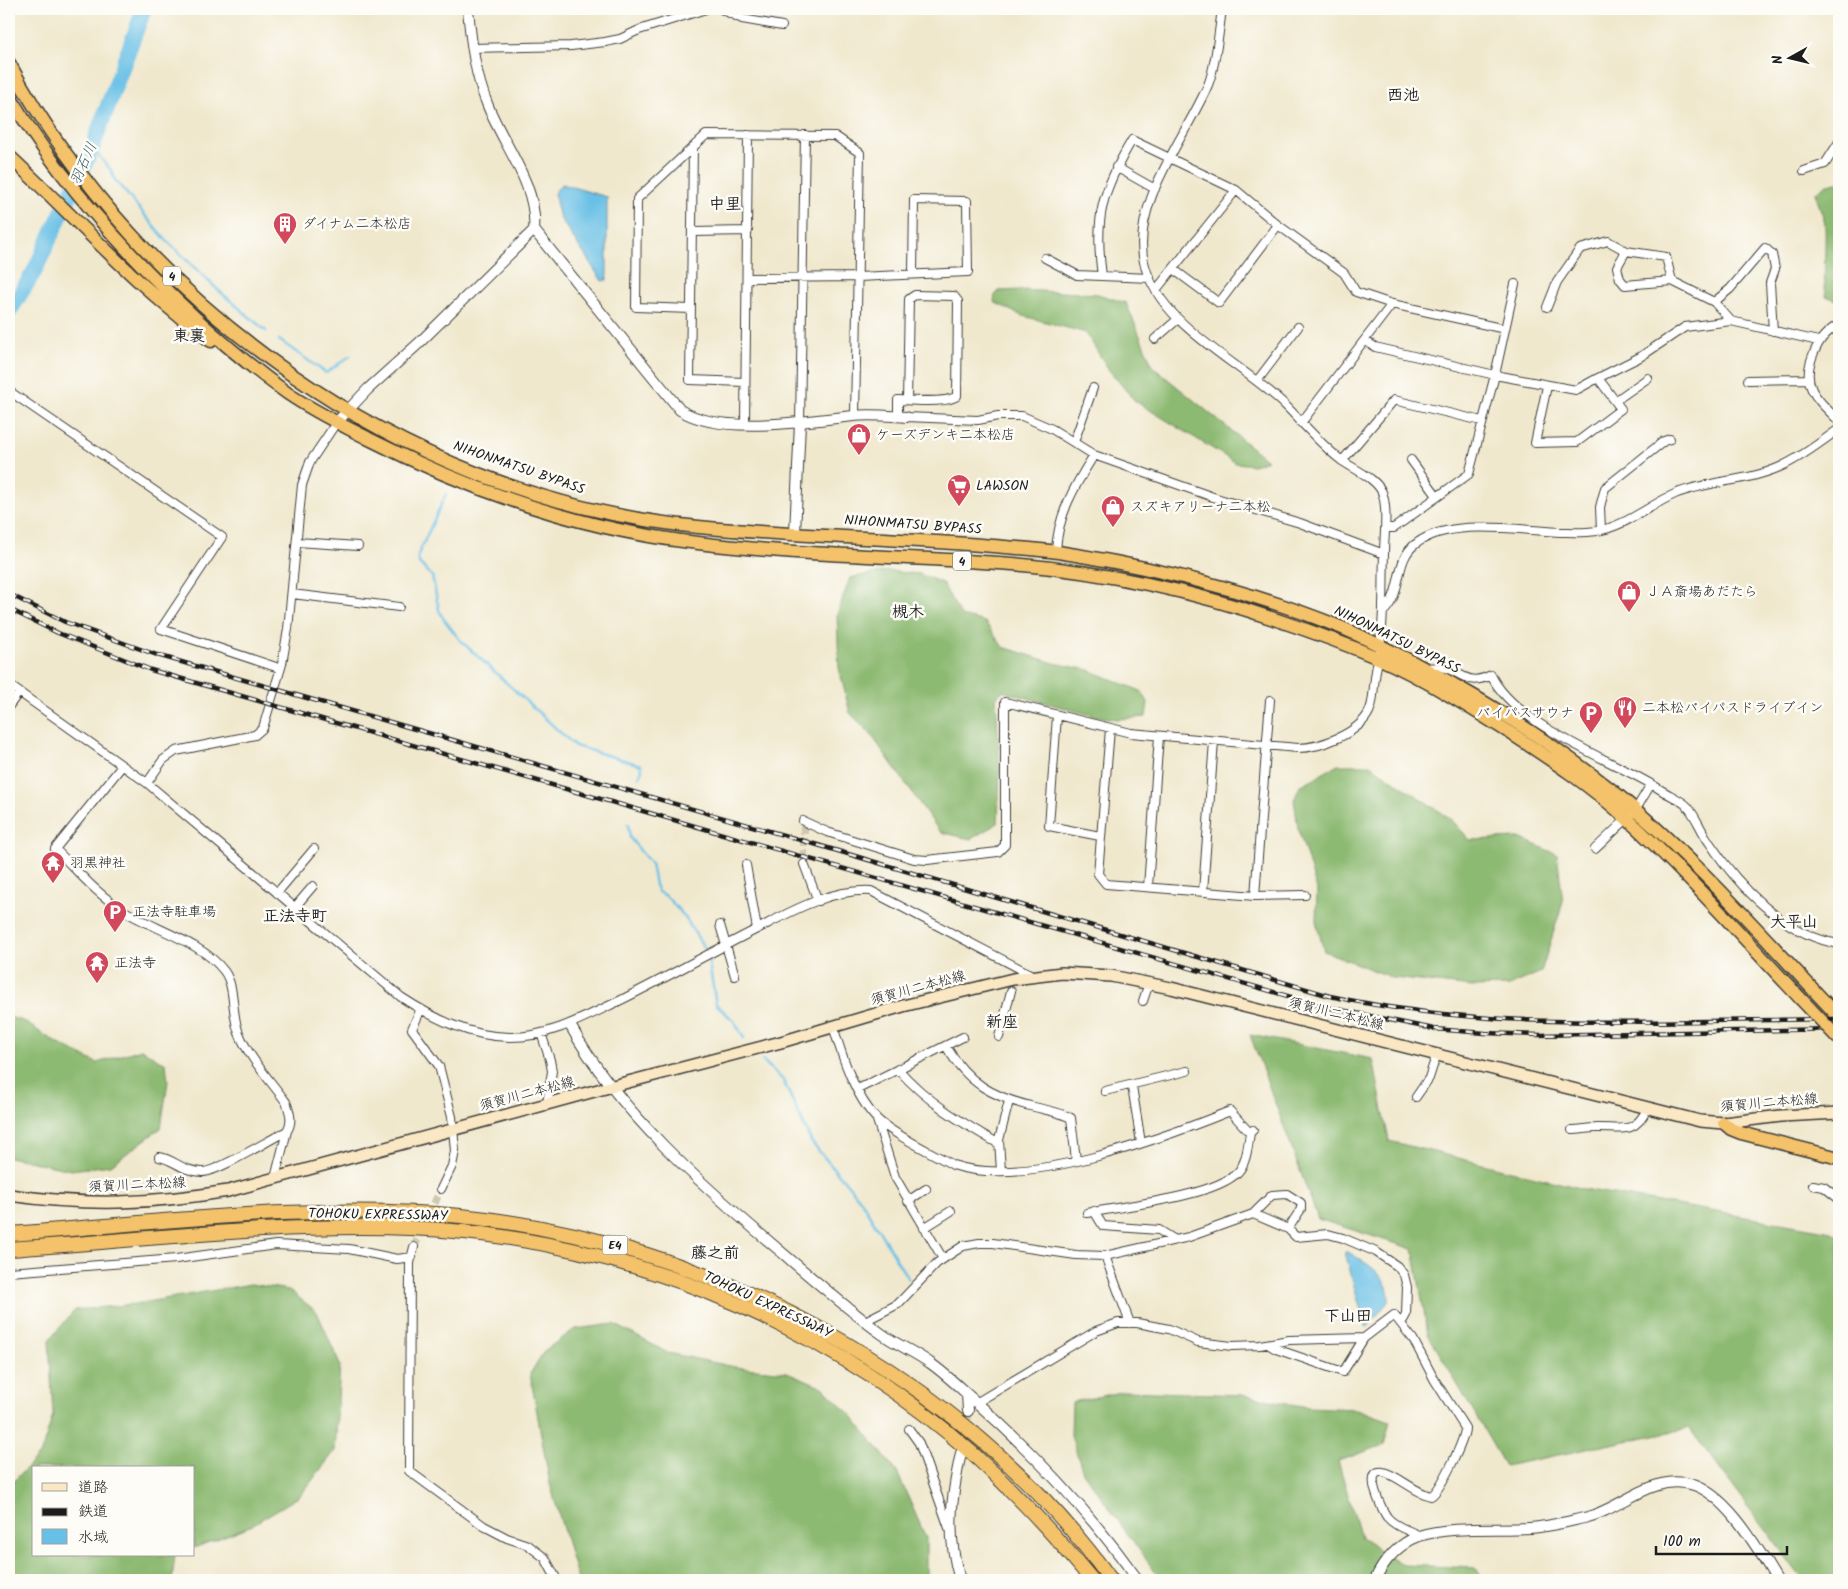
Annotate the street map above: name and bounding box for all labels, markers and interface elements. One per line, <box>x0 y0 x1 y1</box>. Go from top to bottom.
north arrow <box>1766 32 1816 82</box>
text: N <box>1767 54 1790 66</box>
district label: 西池 <box>1387 83 1419 108</box>
water label: 羽石川 <box>64 139 104 189</box>
district label: 中里 <box>709 192 741 217</box>
building icon: ダイナム二本松店 <box>272 211 298 245</box>
place label: ダイナム二本松店 <box>302 213 411 235</box>
road number: 4 <box>163 266 181 286</box>
district label: 東裏 <box>173 324 205 349</box>
shop icon: ケーズデンキ二本松店 <box>846 422 872 456</box>
place label: ケーズデンキ二本松店 <box>876 424 1015 446</box>
street label: NIHONMATSU BYPASS <box>450 435 588 501</box>
supermarket icon: LAWSON <box>946 473 972 507</box>
place label: LAWSON <box>976 475 1029 497</box>
shop icon: スズキアリーナ二本松 <box>1100 494 1126 528</box>
place label: スズキアリーナ二本松 <box>1130 496 1271 518</box>
street label: NIHONMATSU BYPASS <box>844 509 983 541</box>
road number: 4 <box>953 552 971 570</box>
shop icon: ＪＡ斎場あだたら <box>1616 579 1642 613</box>
place label: ＪＡ斎場あだたら <box>1646 581 1758 603</box>
district label: 槻木 <box>892 600 924 625</box>
street label: NIHONMATSU BYPASS <box>1330 600 1464 680</box>
restaurant icon: 二本松バイパスドライブイン <box>1612 695 1638 729</box>
place label: 二本松バイパスドライブイン <box>1642 697 1823 719</box>
parking icon: バイパスサウナ <box>1578 700 1604 734</box>
place label: バイパスサウナ <box>1476 702 1574 724</box>
temple icon: 羽黒神社 <box>40 850 66 884</box>
place label: 羽黒神社 <box>70 852 126 874</box>
parking icon: 正法寺駐車場 <box>102 899 128 933</box>
place label: 正法寺駐車場 <box>132 901 216 923</box>
district label: 正法寺町 <box>263 904 327 929</box>
district label: 大平山 <box>1770 910 1818 935</box>
temple icon: 正法寺 <box>84 950 110 984</box>
place label: 正法寺 <box>114 952 156 974</box>
street label: 須賀川二本松線 <box>868 965 968 1011</box>
street label: 須賀川二本松線 <box>1286 991 1386 1037</box>
district label: 新座 <box>986 1010 1018 1035</box>
street label: 須賀川二本松線 <box>477 1071 577 1117</box>
street label: 須賀川二本松線 <box>1719 1088 1819 1118</box>
street label: 須賀川二本松線 <box>87 1171 187 1199</box>
street label: TOHOKU EXPRESSWAY <box>308 1203 449 1227</box>
road number: E4 <box>602 1236 628 1254</box>
district label: 藤之前 <box>691 1241 739 1266</box>
street label: TOHOKU EXPRESSWAY <box>700 1266 837 1345</box>
district label: 下山田 <box>1324 1304 1372 1329</box>
legend <box>32 1466 195 1556</box>
text: 道路 <box>78 1476 108 1500</box>
text: 鉄道 <box>78 1500 108 1524</box>
scale bar <box>1656 1524 1787 1556</box>
text: 水域 <box>78 1526 108 1550</box>
text: 100 m <box>1663 1530 1701 1554</box>

